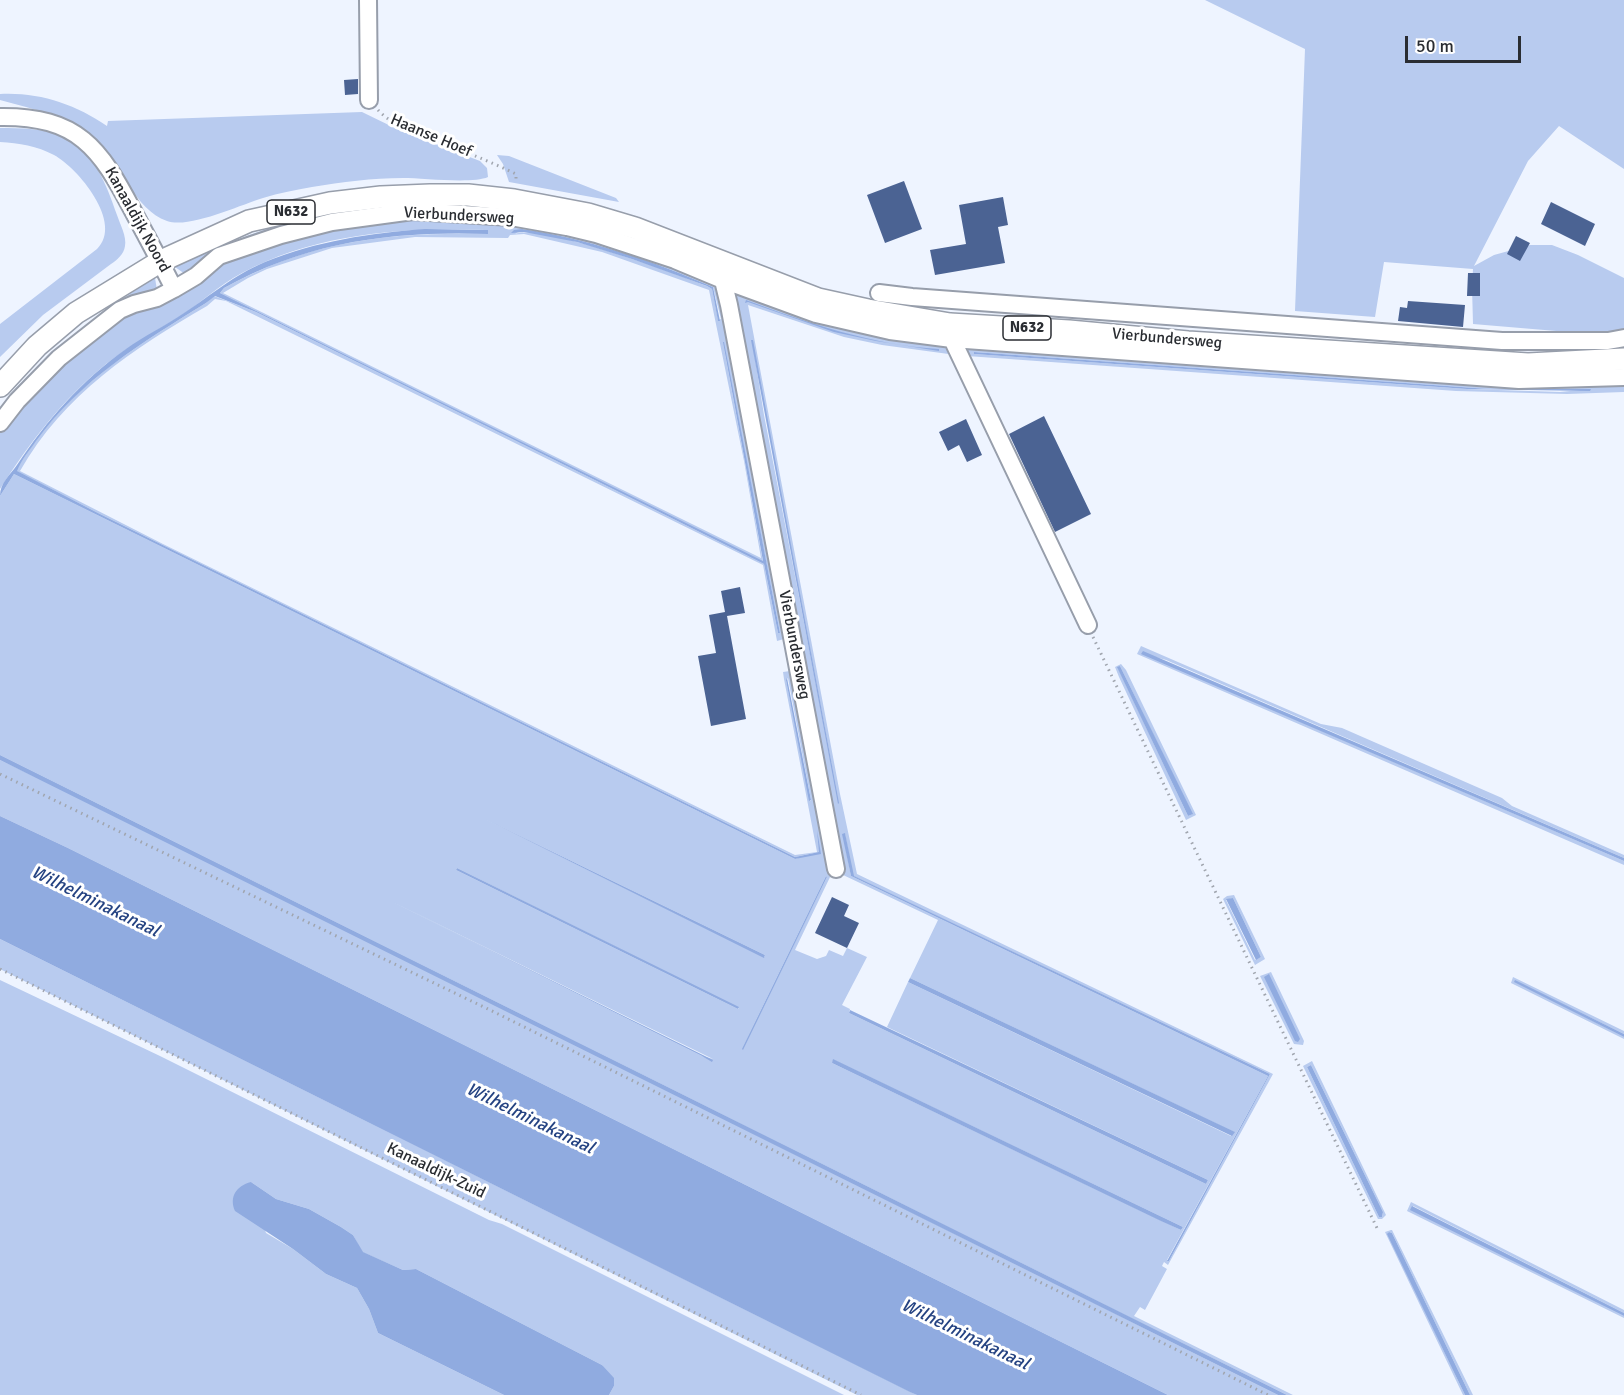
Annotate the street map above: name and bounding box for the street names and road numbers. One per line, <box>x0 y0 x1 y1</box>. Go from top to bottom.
street label: Haanse Hoef <box>387 110 475 162</box>
street label: Kanaaldijk Noord <box>100 164 174 276</box>
road number: N632 <box>267 200 315 224</box>
street label: Vierbundersweg <box>403 204 515 228</box>
road number: N632 <box>1003 316 1051 340</box>
street label: Vierbundersweg <box>1111 325 1223 353</box>
street label: Vierbundersweg <box>774 589 814 701</box>
street label: Kanaaldijk-Zuid <box>383 1139 489 1203</box>

